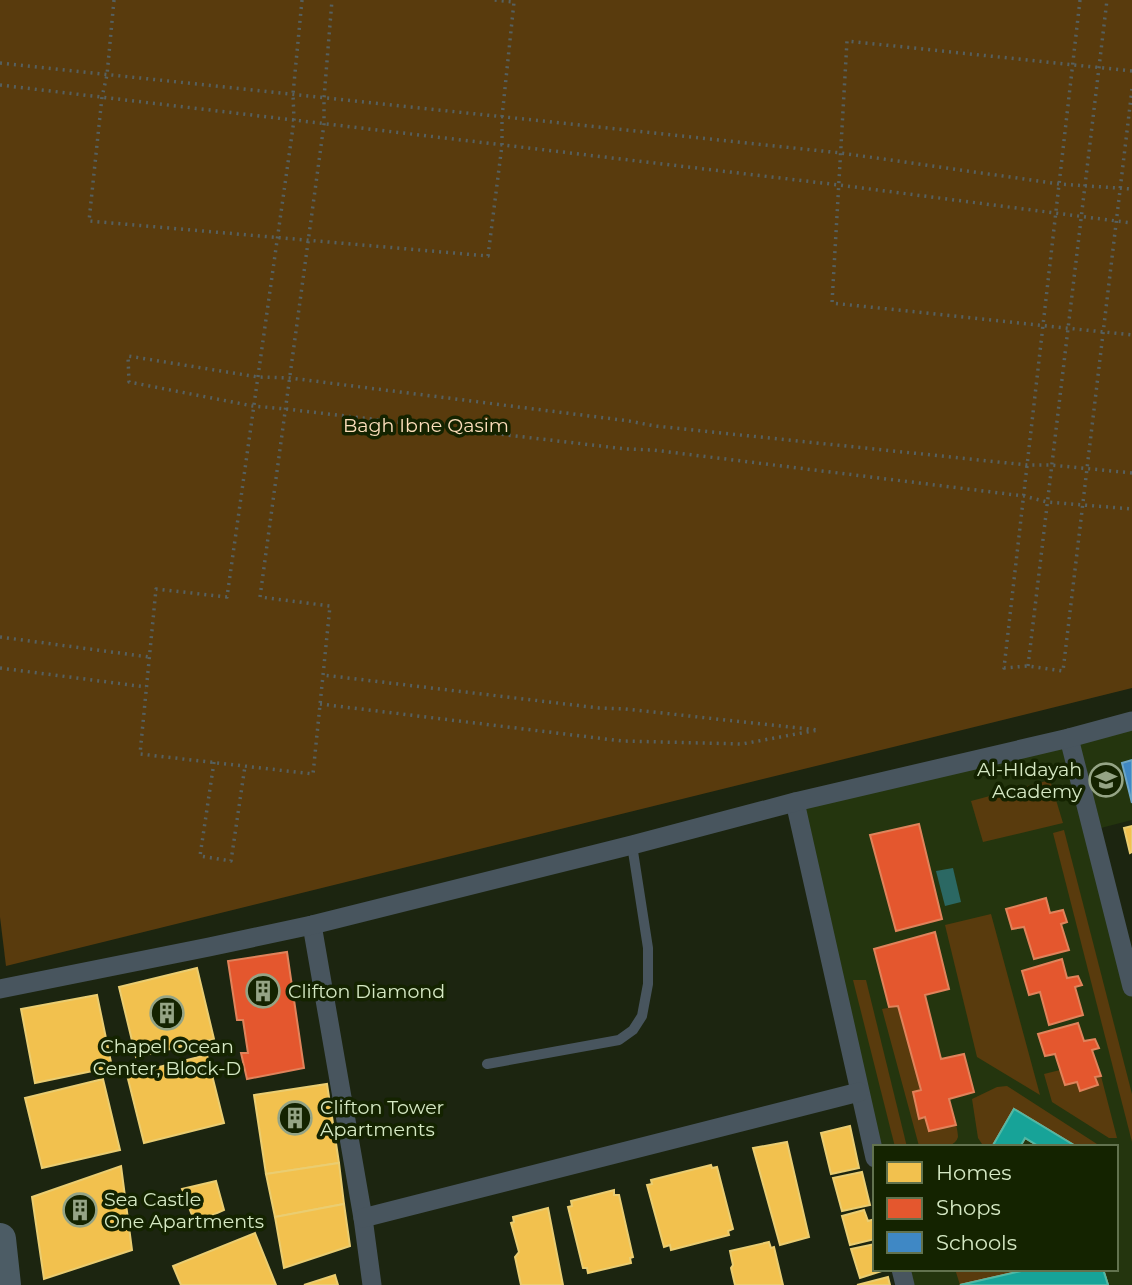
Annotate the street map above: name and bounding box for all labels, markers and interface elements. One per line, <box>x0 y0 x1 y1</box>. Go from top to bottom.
park label: Bagh Ibne Qasim <box>343 414 509 437</box>
place label: Al-HIdayah Academy <box>977 758 1083 803</box>
school or university icon: Al-HIdayah Academy <box>1087 761 1125 799</box>
building icon: Clifton Diamond <box>244 972 282 1010</box>
place label: Clifton Diamond <box>288 980 445 1003</box>
building icon: Chapel Ocean Center, Block-D <box>148 994 186 1032</box>
place label: Chapel Ocean Center, Block-D <box>93 1035 241 1080</box>
place label: Clifton Tower Apartments <box>320 1096 444 1141</box>
building icon: Clifton Tower Apartments <box>276 1099 314 1137</box>
legend <box>873 1145 1118 1271</box>
text: Homes <box>936 1160 1011 1185</box>
place label: Sea Castle One Apartments <box>104 1188 264 1233</box>
building icon: Sea Castle One Apartments <box>61 1191 99 1229</box>
text: Shops <box>936 1195 1001 1220</box>
text: Schools <box>936 1230 1017 1255</box>

